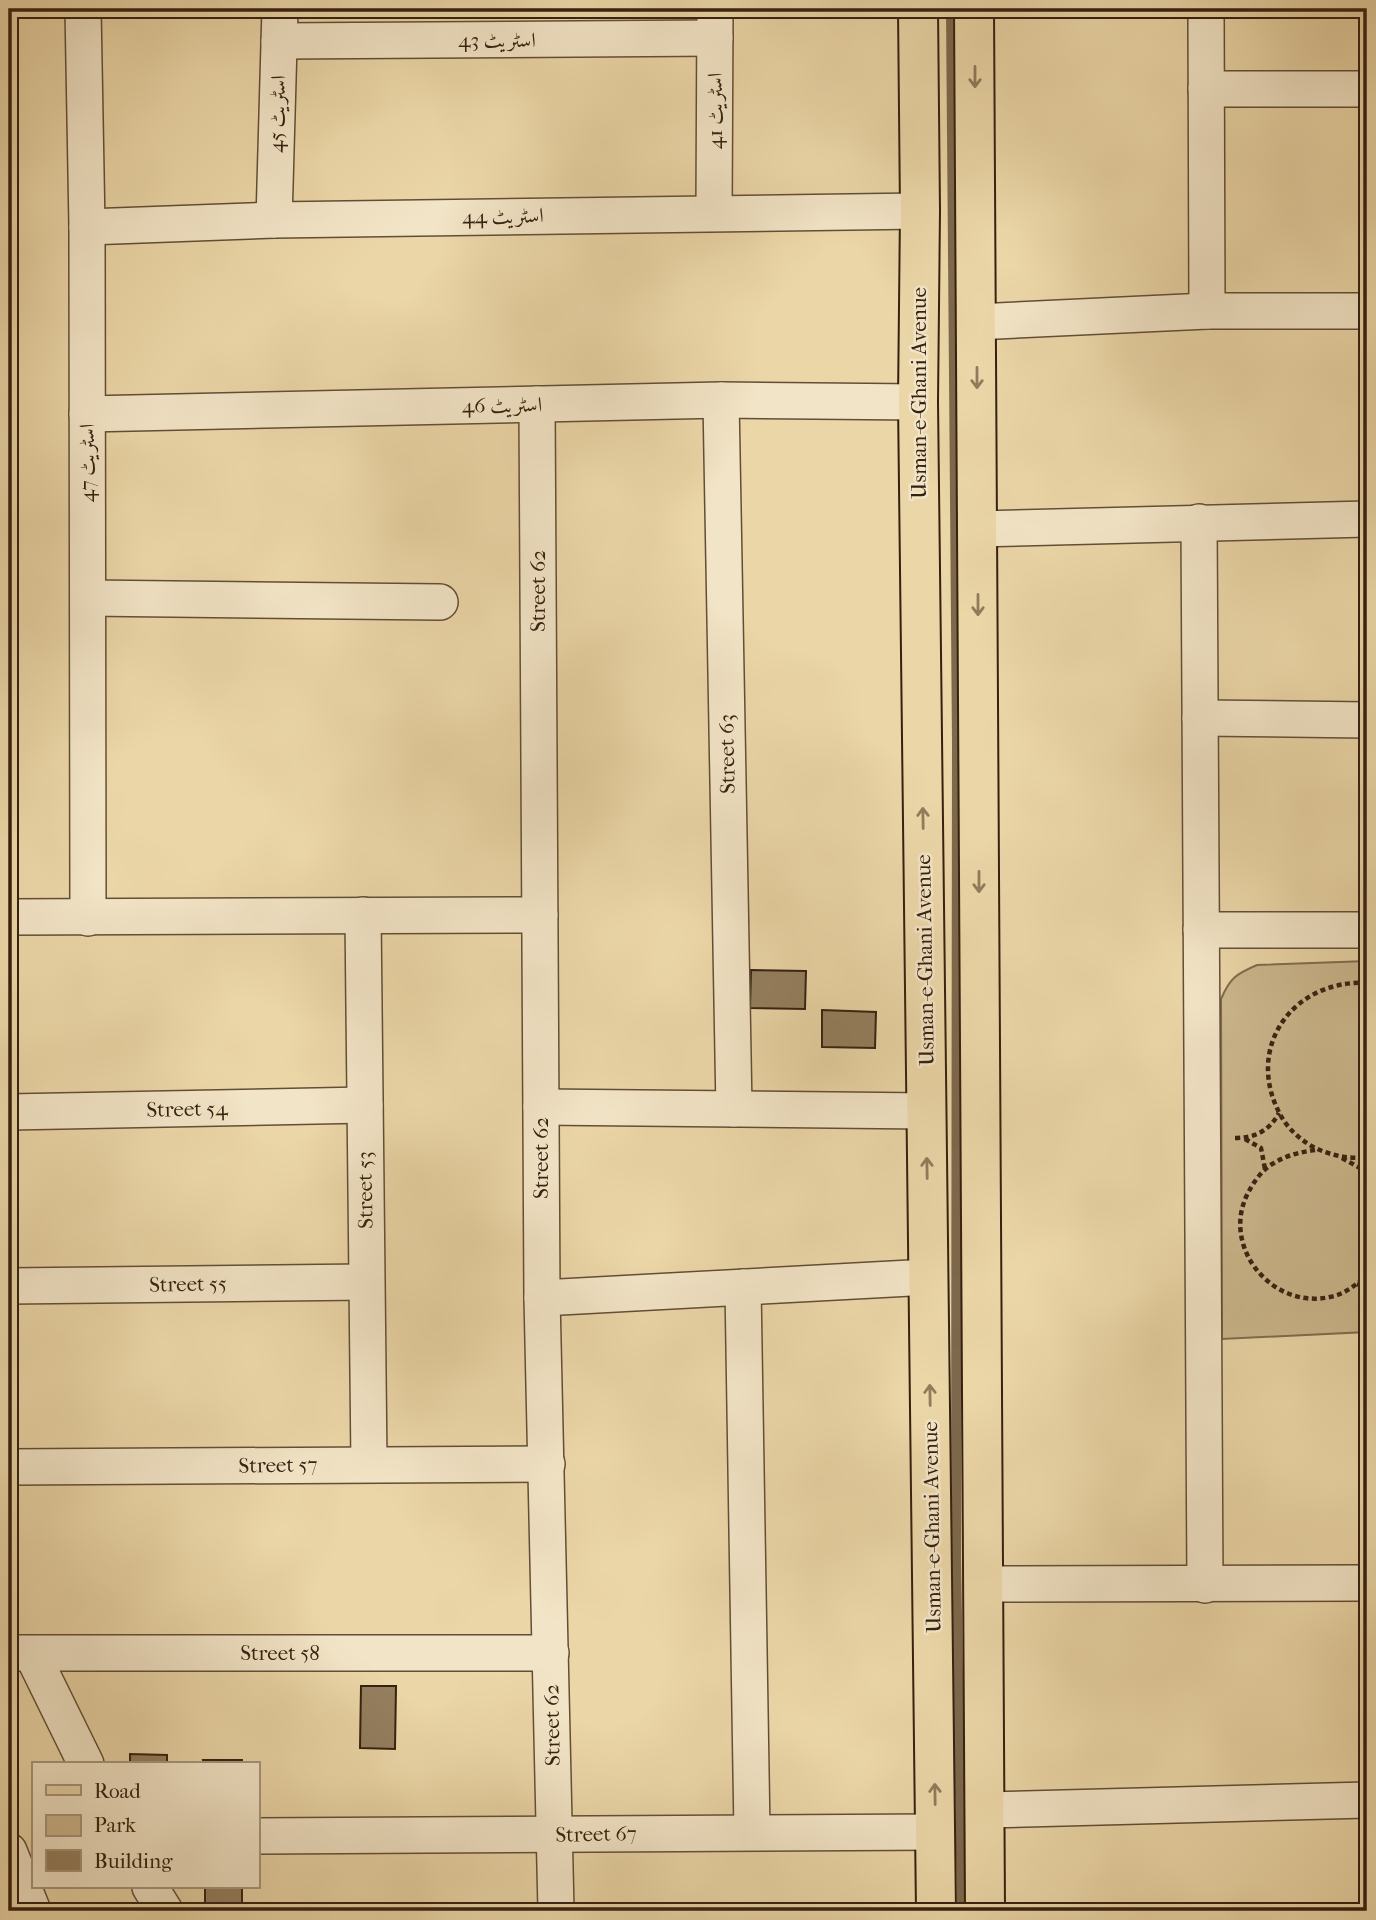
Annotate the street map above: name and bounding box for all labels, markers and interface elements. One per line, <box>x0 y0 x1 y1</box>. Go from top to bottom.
street label: اسٹریٹ 43 <box>458 28 536 53</box>
one-way arrow <box>968 65 982 88</box>
street label: اسٹریٹ 41 <box>703 73 728 149</box>
street label: اسٹریٹ 45 <box>264 75 291 153</box>
street label: اسٹریٹ 44 <box>462 203 544 230</box>
street label: Usman-e-Ghani Avenue <box>907 287 931 499</box>
one-way arrow <box>970 366 984 389</box>
street label: اسٹریٹ 46 <box>462 392 542 419</box>
street label: اسٹریٹ 47 <box>75 424 100 502</box>
street label: Street 62 <box>526 550 550 632</box>
one-way arrow <box>971 594 985 617</box>
street label: Street 63 <box>714 714 740 794</box>
one-way arrow <box>916 806 930 829</box>
street label: Usman-e-Ghani Avenue <box>911 854 939 1066</box>
one-way arrow <box>972 870 986 893</box>
street label: Street 54 <box>146 1096 228 1122</box>
street label: Street 62 <box>529 1117 553 1199</box>
street label: Street 53 <box>352 1151 378 1229</box>
one-way arrow <box>921 1156 934 1179</box>
street label: Street 55 <box>149 1271 227 1297</box>
one-way arrow <box>924 1384 937 1407</box>
street label: Usman-e-Ghani Avenue <box>918 1421 946 1633</box>
street label: Street 57 <box>238 1452 318 1478</box>
street label: Street 58 <box>240 1641 320 1665</box>
street label: Street 62 <box>539 1684 565 1766</box>
legend <box>32 1762 259 1888</box>
text: Road <box>94 1779 141 1803</box>
one-way arrow <box>928 1783 942 1806</box>
text: Park <box>94 1813 136 1837</box>
street label: Street 67 <box>555 1821 637 1847</box>
text: Building <box>94 1849 173 1873</box>

